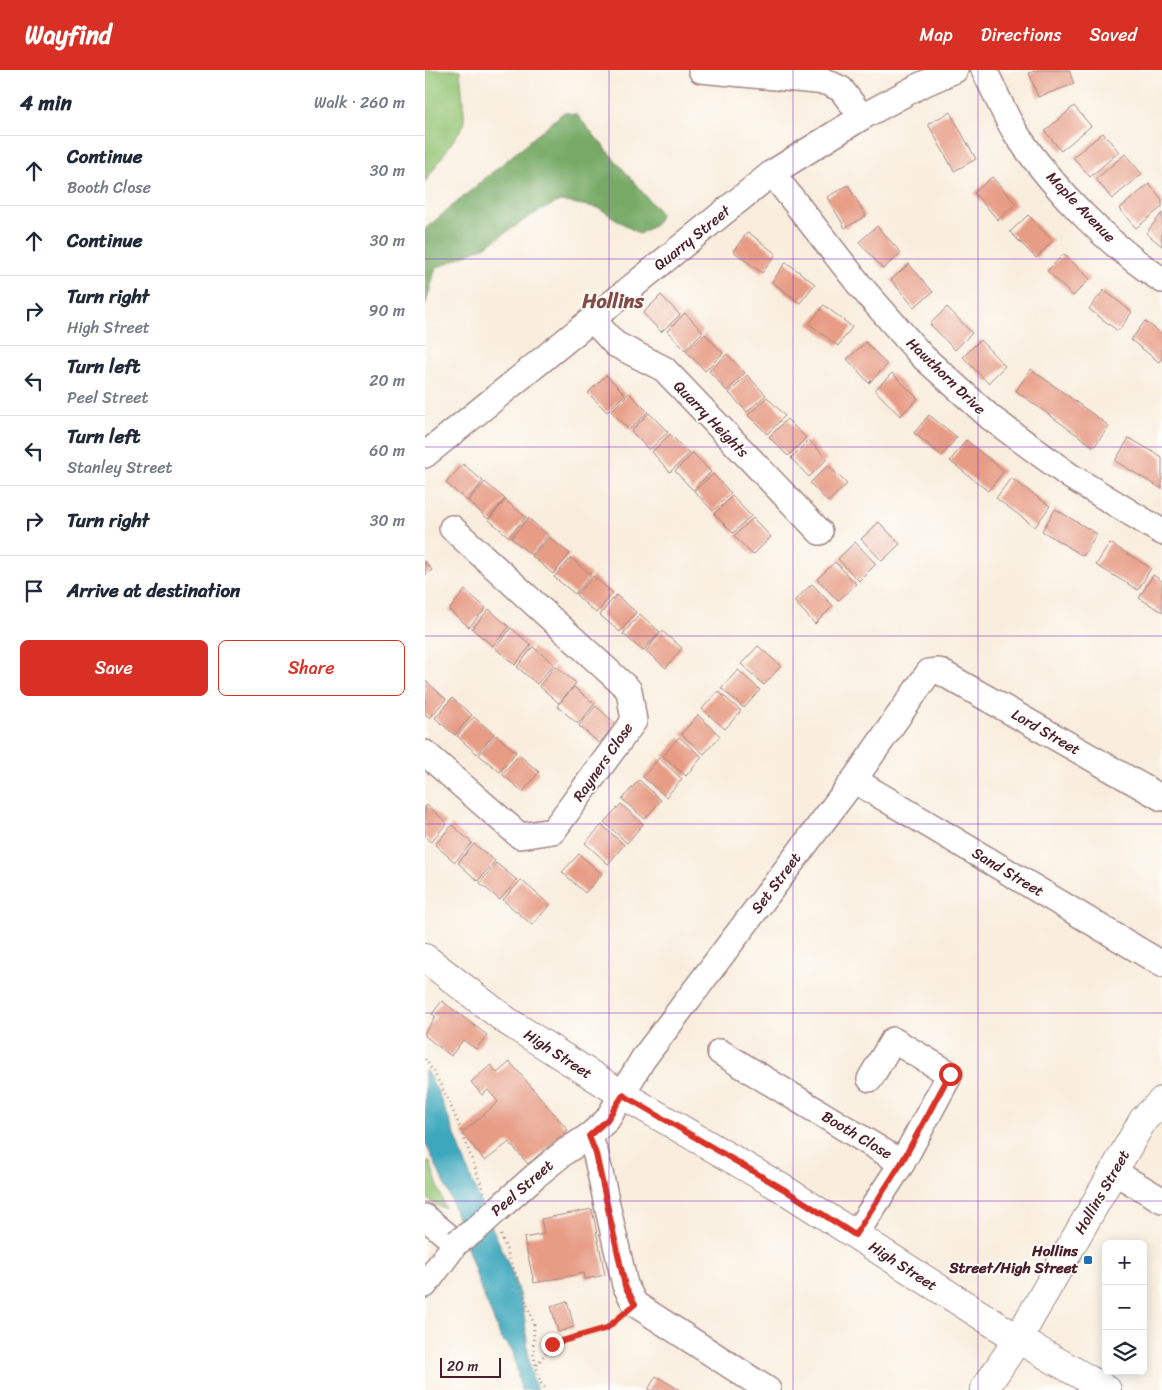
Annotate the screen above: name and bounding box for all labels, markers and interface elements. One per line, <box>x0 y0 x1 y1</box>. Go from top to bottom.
text: Wayfind <box>25 14 111 56</box>
text: Map <box>920 19 953 51</box>
text: Directions <box>981 19 1062 51</box>
text: Saved <box>1090 19 1137 51</box>
text: 4 min <box>20 84 72 122</box>
text: Walk · 260 m <box>314 88 405 117</box>
text: Continue <box>67 140 143 173</box>
text: 30 m <box>370 156 405 185</box>
icon: ahead <box>20 157 48 185</box>
street label: Maple Avenue <box>1040 165 1122 249</box>
text: Booth Close <box>67 173 151 202</box>
street label: Quarry Street <box>648 198 737 277</box>
text: Continue <box>67 224 143 257</box>
text: 30 m <box>370 226 405 255</box>
icon: ahead <box>20 227 48 255</box>
text: Turn right <box>67 280 149 313</box>
district label: Hollins <box>581 284 644 319</box>
text: 90 m <box>369 296 405 325</box>
icon: right <box>20 297 48 325</box>
text: High Street <box>67 313 150 342</box>
street label: Hawthorn Drive <box>900 331 992 421</box>
text: Turn left <box>67 350 140 383</box>
text: 20 m <box>369 366 405 395</box>
icon: left <box>20 367 48 395</box>
street label: Quarry Heights <box>667 374 755 464</box>
text: Peel Street <box>67 383 148 412</box>
text: Turn left <box>67 420 140 453</box>
text: 60 m <box>369 436 405 465</box>
icon: left <box>20 437 48 465</box>
text: Stanley Street <box>67 453 172 482</box>
text: Turn right <box>67 504 149 537</box>
text: 30 m <box>370 506 405 535</box>
icon: right <box>20 507 48 535</box>
text: Arrive at destination <box>67 574 240 607</box>
icon: arrive <box>20 577 48 605</box>
button: Save <box>20 640 208 696</box>
button: Share <box>218 640 405 696</box>
street label: Lord Street <box>1007 702 1086 763</box>
street label: Rayners Close <box>566 717 640 807</box>
street label: Sand Street <box>967 840 1050 904</box>
street label: Set Street <box>744 846 808 919</box>
street label: High Street <box>518 1022 598 1086</box>
route start <box>939 1063 962 1086</box>
street label: Booth Close <box>817 1104 898 1167</box>
street label: Hollins Street <box>1067 1144 1137 1239</box>
street label: Peel Street <box>485 1153 560 1223</box>
street label: High Street <box>863 1234 943 1298</box>
place label: Hollins Street/High Street <box>948 1238 1079 1281</box>
map controls <box>1102 1240 1147 1375</box>
button: + <box>1102 1240 1147 1285</box>
marker: Hollins Street/High Street <box>1082 1254 1094 1266</box>
button: − <box>1102 1285 1147 1330</box>
button: layers <box>1102 1330 1147 1375</box>
route end <box>541 1333 564 1356</box>
text: 20 m <box>447 1354 478 1379</box>
scale bar <box>440 1355 501 1378</box>

